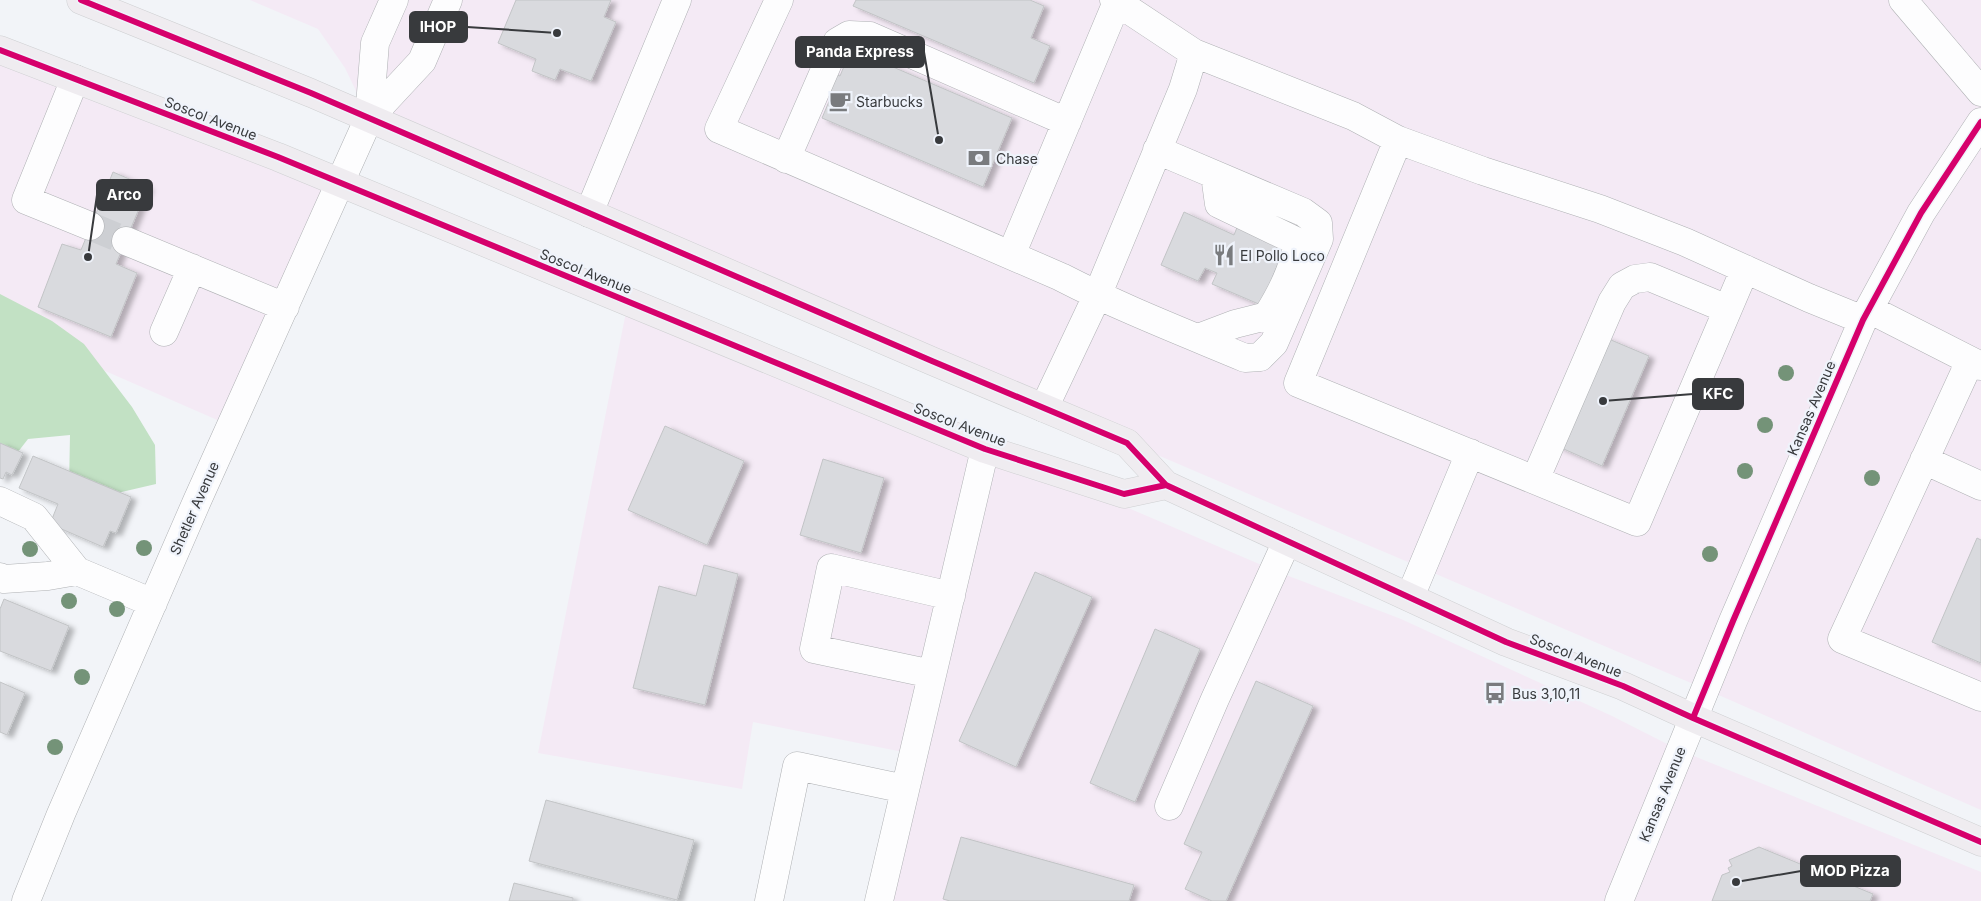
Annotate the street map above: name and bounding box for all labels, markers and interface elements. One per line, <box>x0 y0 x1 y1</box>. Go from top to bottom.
callout: IHOP <box>410 12 467 42</box>
text: IHOP <box>420 17 457 36</box>
callout: Panda Express <box>796 37 924 67</box>
text: Panda Express <box>806 42 914 61</box>
cafe icon: Starbucks <box>827 88 853 114</box>
street label: Soscol Avenue <box>162 93 260 143</box>
place label: Starbucks <box>856 93 923 110</box>
bank icon: Chase <box>966 145 992 171</box>
place label: Chase <box>996 150 1038 167</box>
callout: Arco <box>97 180 152 210</box>
text: Arco <box>107 185 141 204</box>
restaurant icon: El Pollo Loco <box>1211 242 1237 268</box>
street label: Soscol Avenue <box>538 245 634 297</box>
place label: El Pollo Loco <box>1240 247 1325 264</box>
street label: Kansas Avenue <box>1783 358 1839 458</box>
callout: KFC <box>1693 379 1743 409</box>
text: KFC <box>1703 384 1733 403</box>
street label: Soscol Avenue <box>911 399 1009 449</box>
street label: Shetler Avenue <box>166 459 222 557</box>
street label: Soscol Avenue <box>1527 630 1625 680</box>
bus stop icon: Bus 3,10,11 <box>1482 680 1508 706</box>
place label: Bus 3,10,11 <box>1512 685 1580 702</box>
street label: Kansas Avenue <box>1635 744 1689 844</box>
callout: MOD Pizza <box>1801 856 1900 886</box>
text: MOD Pizza <box>1810 861 1890 880</box>

